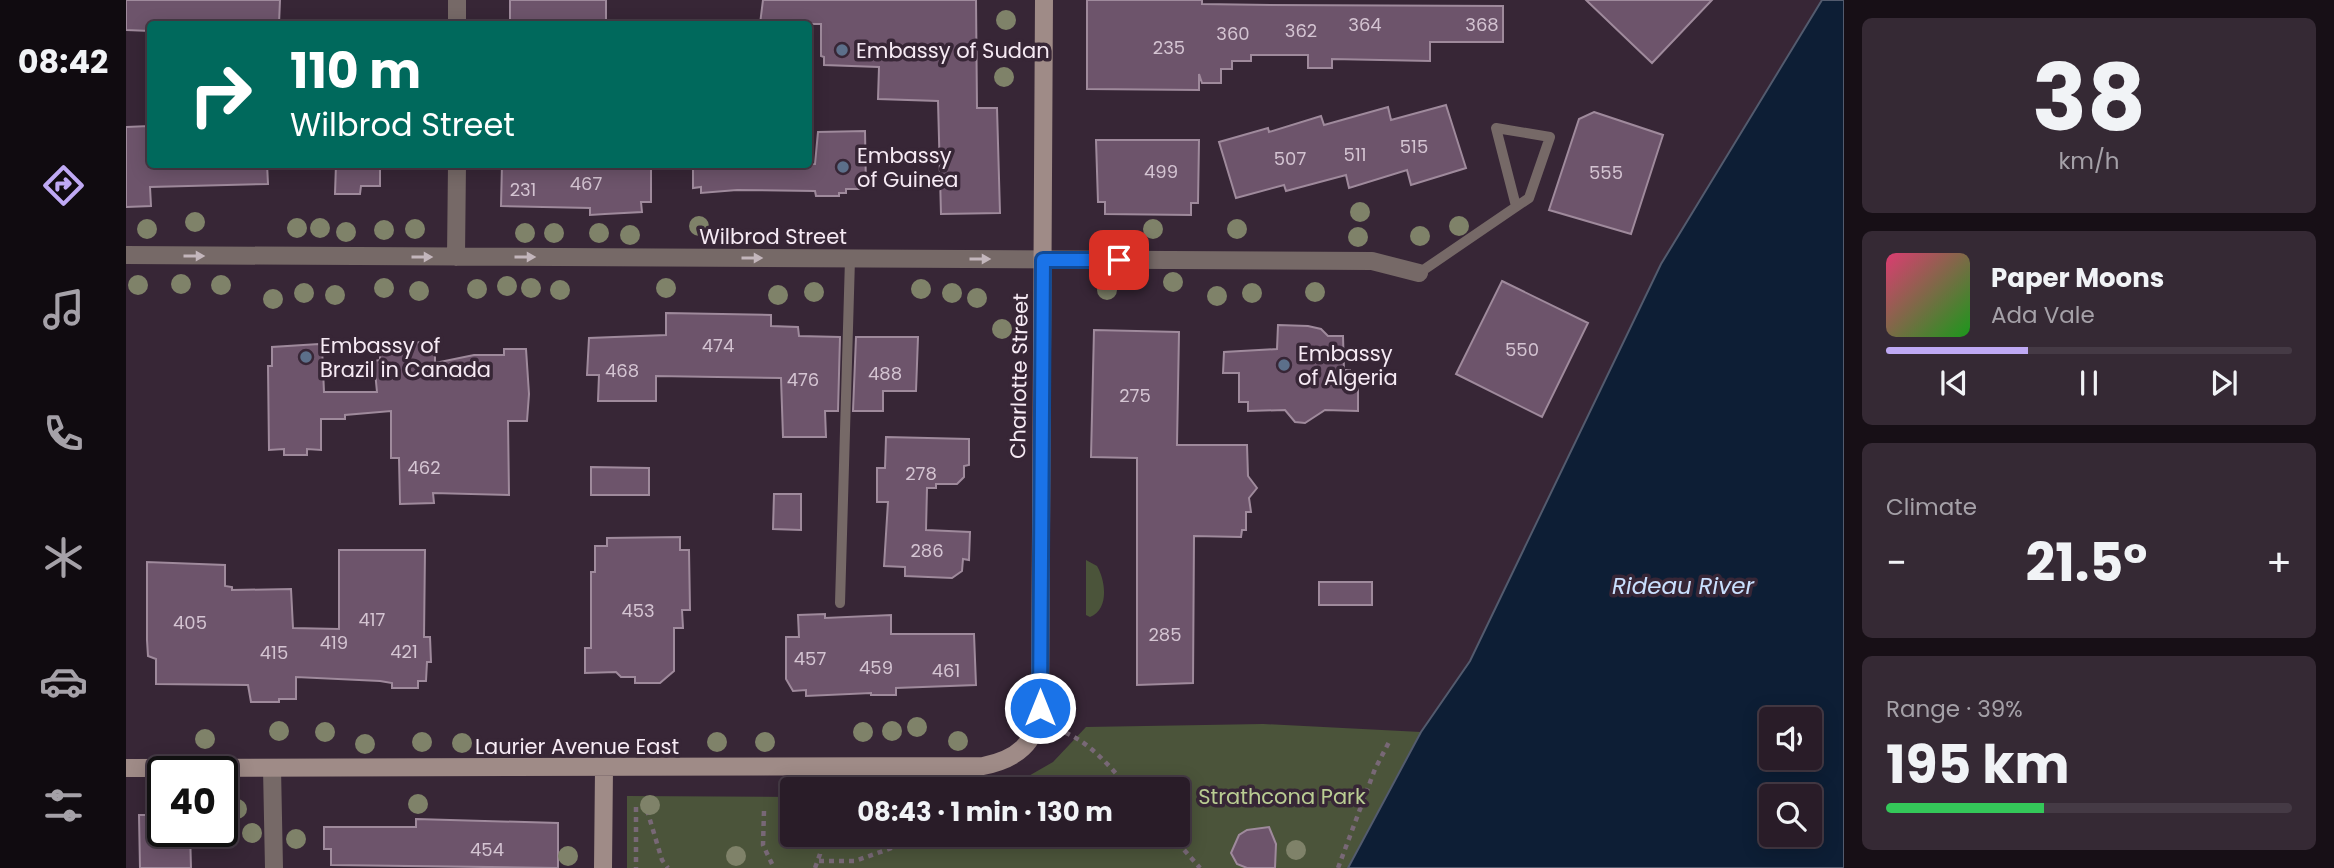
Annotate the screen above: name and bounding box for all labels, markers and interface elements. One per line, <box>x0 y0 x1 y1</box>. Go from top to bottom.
house number: 364 <box>1348 12 1382 37</box>
house number: 368 <box>1465 12 1499 37</box>
house number: 362 <box>1285 18 1317 43</box>
house number: 360 <box>1216 21 1250 46</box>
text: 38 <box>2032 34 2146 162</box>
house number: 235 <box>1153 35 1185 60</box>
place label: Embassy of Sudan <box>856 36 1050 65</box>
text: 110 m <box>290 37 421 105</box>
text: 08:42 <box>18 39 108 84</box>
marker: Embassy of Sudan <box>834 42 850 58</box>
icon: right <box>175 49 266 140</box>
text: Wilbrod Street <box>290 102 515 147</box>
house number: 515 <box>1400 134 1428 159</box>
place label: Embassy of Guinea <box>857 141 959 194</box>
house number: 511 <box>1344 142 1366 167</box>
text: km/h <box>2058 145 2120 177</box>
house number: 507 <box>1274 146 1306 171</box>
marker: Embassy of Guinea <box>835 159 851 175</box>
house number: 499 <box>1144 159 1178 184</box>
house number: 555 <box>1589 160 1623 185</box>
icon: directions <box>39 161 88 210</box>
house number: 467 <box>570 171 602 196</box>
house number: 231 <box>510 177 536 202</box>
street label: Wilbrod Street <box>699 222 847 251</box>
pin <box>1089 230 1149 290</box>
icon: arrive <box>1100 241 1138 279</box>
one-way arrow <box>183 250 205 262</box>
one-way arrow <box>411 251 433 263</box>
one-way arrow <box>514 252 536 263</box>
one-way arrow <box>741 253 763 264</box>
one-way arrow <box>969 253 991 265</box>
text: Paper Moons <box>1991 260 2164 296</box>
icon: music <box>39 285 88 334</box>
street label: Charlotte Street <box>1003 293 1035 459</box>
text: Ada Vale <box>1991 299 2095 331</box>
place label: Embassy of Brazil in Canada <box>320 331 491 384</box>
house number: 474 <box>702 333 734 358</box>
house number: 550 <box>1505 337 1539 362</box>
place label: Embassy of Algeria <box>1298 339 1398 392</box>
marker: Embassy of Brazil in Canada <box>298 349 314 365</box>
marker: Embassy of Algeria <box>1276 357 1292 373</box>
house number: 468 <box>605 358 639 383</box>
house number: 488 <box>868 361 902 386</box>
icon: previous <box>1935 364 1973 402</box>
icon: pause <box>2070 364 2108 402</box>
icon: next <box>2205 364 2243 402</box>
house number: 476 <box>787 367 819 392</box>
house number: 275 <box>1119 383 1151 408</box>
icon: phone <box>39 409 88 458</box>
house number: 462 <box>407 455 441 480</box>
house number: 278 <box>905 461 937 486</box>
text: Climate <box>1886 491 1977 523</box>
text: 21.5° <box>2026 526 2147 599</box>
icon: climate <box>39 533 88 582</box>
text: − <box>1886 536 1907 589</box>
text: + <box>2266 536 2292 589</box>
house number: 286 <box>910 538 944 563</box>
water label: Rideau River <box>1612 570 1755 602</box>
house number: 453 <box>621 598 655 623</box>
house number: 417 <box>359 607 386 632</box>
house number: 405 <box>173 610 207 635</box>
house number: 285 <box>1148 622 1182 647</box>
house number: 419 <box>320 630 348 655</box>
house number: 421 <box>390 639 418 664</box>
house number: 415 <box>260 640 288 665</box>
house number: 457 <box>794 646 826 671</box>
house number: 459 <box>859 655 893 680</box>
icon: car <box>39 657 88 706</box>
house number: 461 <box>932 658 960 683</box>
position arrow <box>1003 671 1077 745</box>
text: Range · 39% <box>1886 693 2023 725</box>
map controls <box>1759 707 1822 847</box>
button: sound <box>1759 707 1822 770</box>
text: 195 km <box>1886 728 2070 801</box>
street label: Laurier Avenue East <box>475 732 679 761</box>
speed limit sign: 40 <box>147 756 238 847</box>
icon: filters <box>39 781 88 830</box>
park label: Strathcona Park <box>1198 782 1366 811</box>
button: search <box>1759 784 1822 847</box>
text: 08:43 · 1 min · 130 m <box>857 794 1113 830</box>
house number: 454 <box>470 837 504 862</box>

